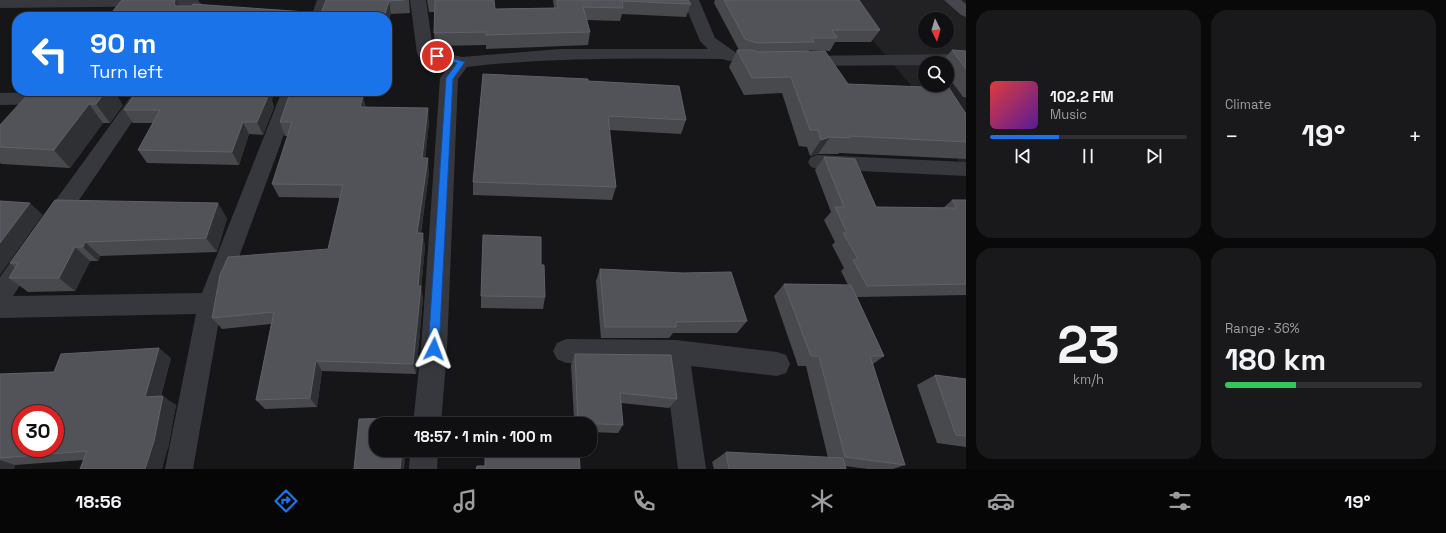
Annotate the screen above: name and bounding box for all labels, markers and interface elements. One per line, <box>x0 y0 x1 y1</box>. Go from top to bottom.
north arrow <box>918 12 954 48</box>
map controls <box>918 12 954 92</box>
text: 90 m <box>90 25 156 61</box>
icon: left <box>24 28 76 80</box>
pin <box>420 39 454 73</box>
icon: arrive <box>426 45 448 67</box>
button: search <box>918 56 954 92</box>
text: Turn left <box>90 60 163 83</box>
text: 102.2 FM <box>1050 87 1114 106</box>
text: Climate <box>1225 96 1271 113</box>
text: Music <box>1050 106 1087 123</box>
text: 19° <box>1302 116 1345 155</box>
text: − <box>1225 122 1239 150</box>
text: + <box>1408 122 1422 150</box>
icon: previous <box>1012 145 1034 167</box>
icon: pause <box>1077 145 1099 167</box>
icon: next <box>1143 145 1165 167</box>
text: 23 <box>1057 312 1120 378</box>
text: Range · 36% <box>1225 320 1300 337</box>
position arrow <box>413 328 455 370</box>
text: 180 km <box>1225 340 1326 379</box>
text: km/h <box>1073 371 1104 388</box>
speed limit sign: 30 <box>12 405 64 457</box>
text: 18:57 · 1 min · 100 m <box>414 427 552 446</box>
icon: directions <box>272 487 300 515</box>
icon: music <box>451 487 479 515</box>
icon: phone <box>630 487 658 515</box>
icon: climate <box>808 487 836 515</box>
icon: car <box>987 487 1015 515</box>
icon: filters <box>1166 487 1194 515</box>
text: 18:56 <box>75 490 122 513</box>
text: 19° <box>1344 490 1371 513</box>

